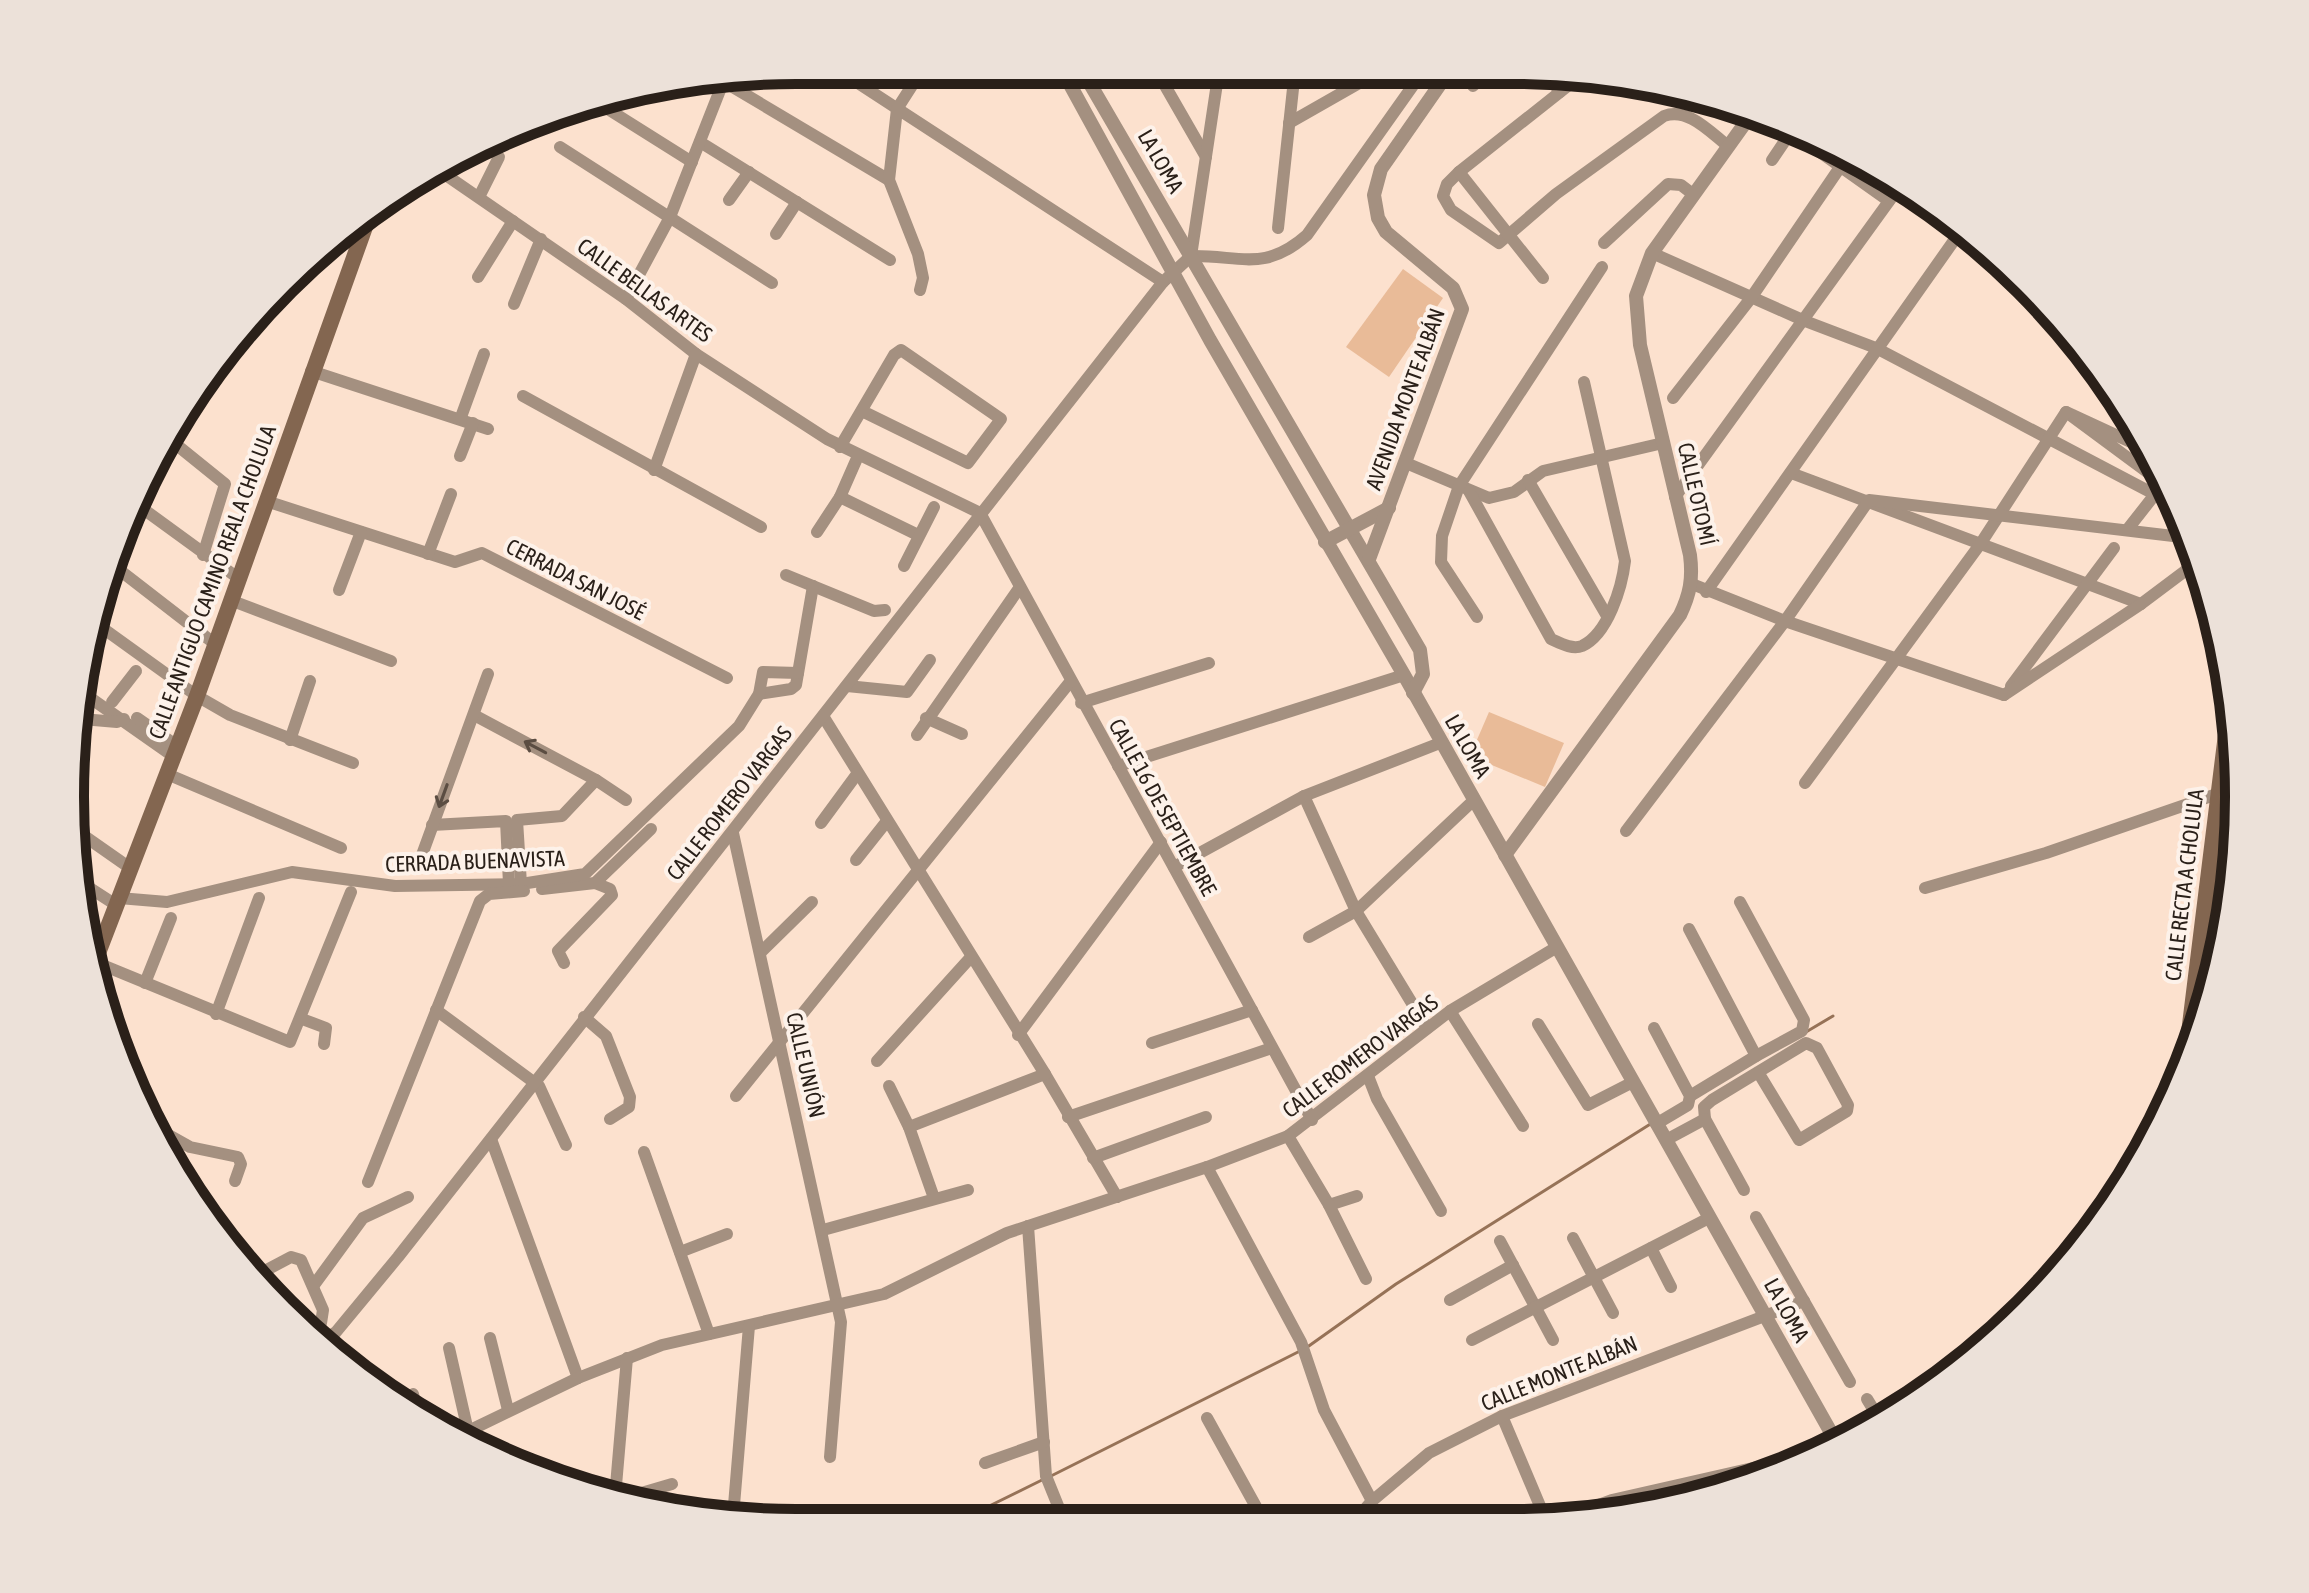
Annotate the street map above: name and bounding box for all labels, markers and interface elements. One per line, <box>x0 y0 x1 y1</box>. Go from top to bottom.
street label: LA LOMA <box>1133 125 1190 197</box>
street label: CALLE BELLAS ARTES <box>573 232 717 348</box>
street label: AVENIDA MONTE ALBÁN <box>1360 305 1450 493</box>
street label: CALLE ANTIGUO CAMINO REAL A CHOLULA <box>143 421 281 743</box>
street label: CALLE OTOMÍ <box>1673 440 1721 548</box>
street label: CERRADA SAN JOSÉ <box>502 533 650 626</box>
street label: LA LOMA <box>1440 710 1497 782</box>
street label: CALLE 16 DE SEPTIEMBRE <box>1104 714 1223 900</box>
street label: CALLE ROMERO VARGAS <box>661 721 797 885</box>
one-way arrow <box>524 739 547 755</box>
one-way arrow <box>435 783 449 808</box>
street label: CALLE RECTA A CHOLULA <box>2159 787 2209 982</box>
street label: CERRADA BUENAVISTA <box>385 845 565 877</box>
street label: CALLE ROMERO VARGAS <box>1277 989 1443 1123</box>
street label: CALLE UNIÓN <box>781 1010 831 1120</box>
street label: LA LOMA <box>1759 1274 1815 1347</box>
street label: CALLE MONTE ALBÁN <box>1477 1330 1641 1416</box>

